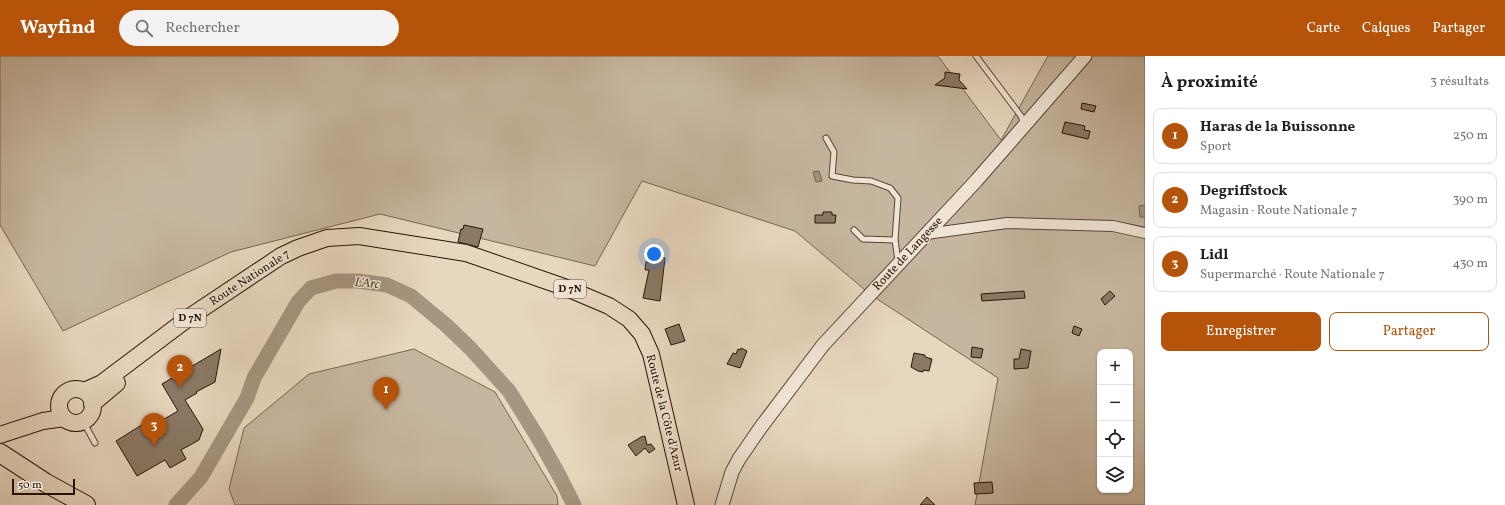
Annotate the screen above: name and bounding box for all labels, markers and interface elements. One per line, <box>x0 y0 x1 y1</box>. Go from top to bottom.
search box <box>119 10 399 46</box>
text: Wayfind <box>20 15 95 41</box>
icon: search <box>133 17 155 39</box>
text: Rechercher <box>165 18 240 39</box>
text: Carte <box>1307 19 1340 38</box>
text: Calques <box>1362 19 1410 38</box>
text: Partager <box>1432 19 1485 38</box>
text: À proximité <box>1161 71 1258 94</box>
text: 3 résultats <box>1430 73 1489 91</box>
text: Haras de la Buissonne <box>1200 117 1355 138</box>
text: 1 <box>1172 127 1178 145</box>
text: 250 m <box>1453 127 1488 145</box>
text: Sport <box>1200 138 1232 156</box>
text: Degriffstock <box>1200 181 1287 202</box>
text: 2 <box>1172 191 1178 209</box>
text: 390 m <box>1453 191 1488 209</box>
text: Magasin · Route Nationale 7 <box>1200 202 1357 220</box>
street label: Route de Langesse <box>869 213 947 294</box>
your location <box>644 244 664 264</box>
text: Lidl <box>1200 245 1228 266</box>
street label: Route Nationale 7 <box>207 246 293 310</box>
text: 3 <box>1172 255 1178 273</box>
text: 430 m <box>1452 255 1488 273</box>
text: Supermarché · Route Nationale 7 <box>1200 266 1385 284</box>
water label: L'Arc <box>354 274 381 294</box>
road number: D 7N <box>554 280 586 298</box>
road number: D 7N <box>174 309 206 327</box>
button: Enregistrer <box>1161 312 1321 351</box>
button: Partager <box>1329 312 1489 351</box>
map controls <box>1097 349 1133 493</box>
button: + <box>1097 349 1133 385</box>
street label: Route de la Côte d'Azur <box>642 352 686 474</box>
pin: 2 <box>167 355 193 388</box>
pin: 1 <box>373 377 399 410</box>
button: − <box>1097 385 1133 421</box>
pin: 3 <box>141 413 167 446</box>
button: locate <box>1097 421 1133 457</box>
button: layers <box>1097 457 1133 493</box>
scale bar <box>12 477 75 496</box>
text: 50 m <box>18 478 42 493</box>

